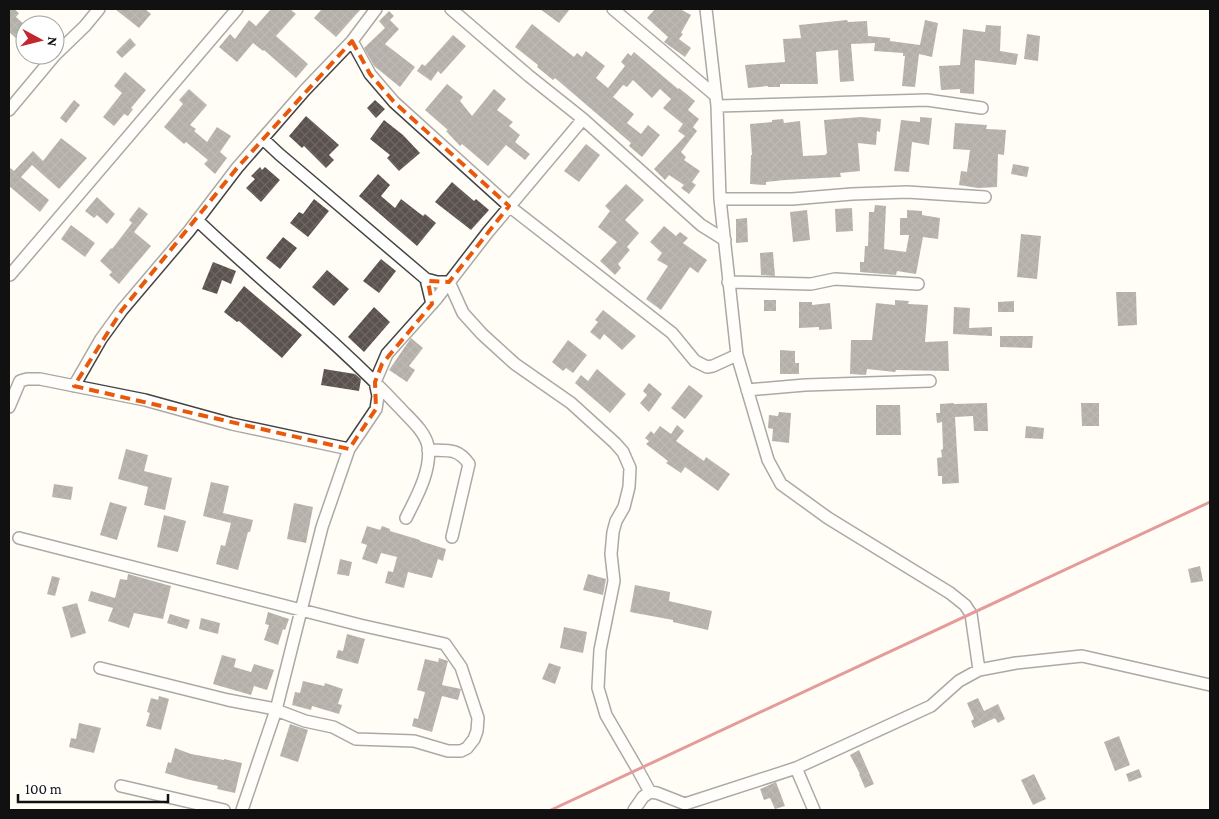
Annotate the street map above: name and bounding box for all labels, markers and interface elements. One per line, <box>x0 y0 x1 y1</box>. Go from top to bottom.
north arrow <box>15 15 65 65</box>
text: N <box>44 36 61 48</box>
scale bar <box>18 772 168 804</box>
text: 100 m <box>25 781 62 797</box>

